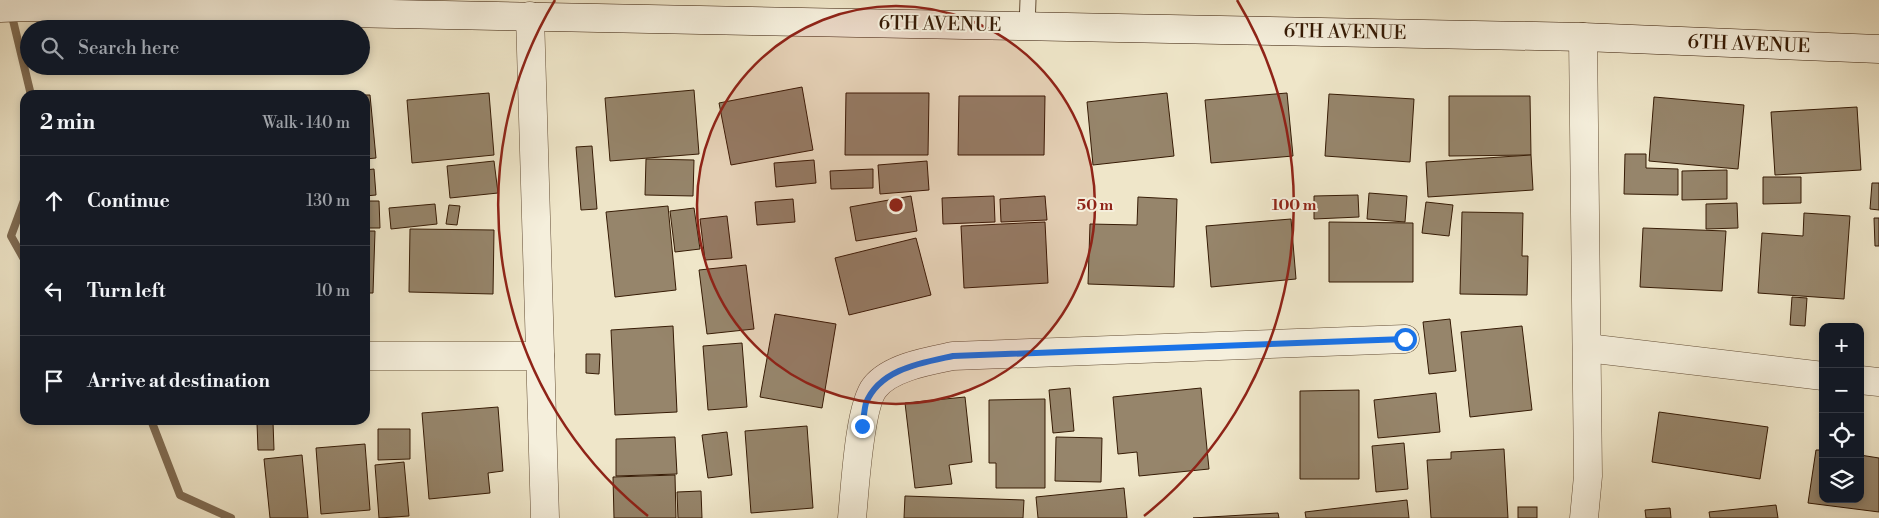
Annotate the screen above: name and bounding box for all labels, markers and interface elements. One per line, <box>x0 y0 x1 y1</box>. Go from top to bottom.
street label: 6TH AVENUE <box>878 11 1002 37</box>
street label: 6TH AVENUE <box>1283 19 1407 45</box>
search box <box>20 20 370 75</box>
street label: 6TH AVENUE <box>1687 30 1811 58</box>
icon: search <box>38 34 66 62</box>
text: Search here <box>78 36 179 60</box>
text: 2 min <box>40 110 95 136</box>
text: Walk · 140 m <box>262 113 350 133</box>
icon: ahead <box>40 187 68 215</box>
text: Continue <box>87 189 170 213</box>
text: 130 m <box>306 191 350 211</box>
centre of rings <box>887 196 905 214</box>
text: 50 m <box>1077 196 1113 215</box>
text: 100 m <box>1272 196 1317 215</box>
icon: left <box>40 277 68 305</box>
text: Turn left <box>87 279 166 303</box>
text: 10 m <box>316 281 350 301</box>
map controls <box>1819 323 1864 503</box>
button: + <box>1819 323 1864 368</box>
route start <box>1394 328 1417 351</box>
icon: arrive <box>40 367 68 395</box>
button: − <box>1819 368 1864 413</box>
text: Arrive at destination <box>87 369 270 393</box>
button: locate <box>1819 413 1864 458</box>
route end <box>851 415 874 438</box>
button: layers <box>1819 458 1864 503</box>

